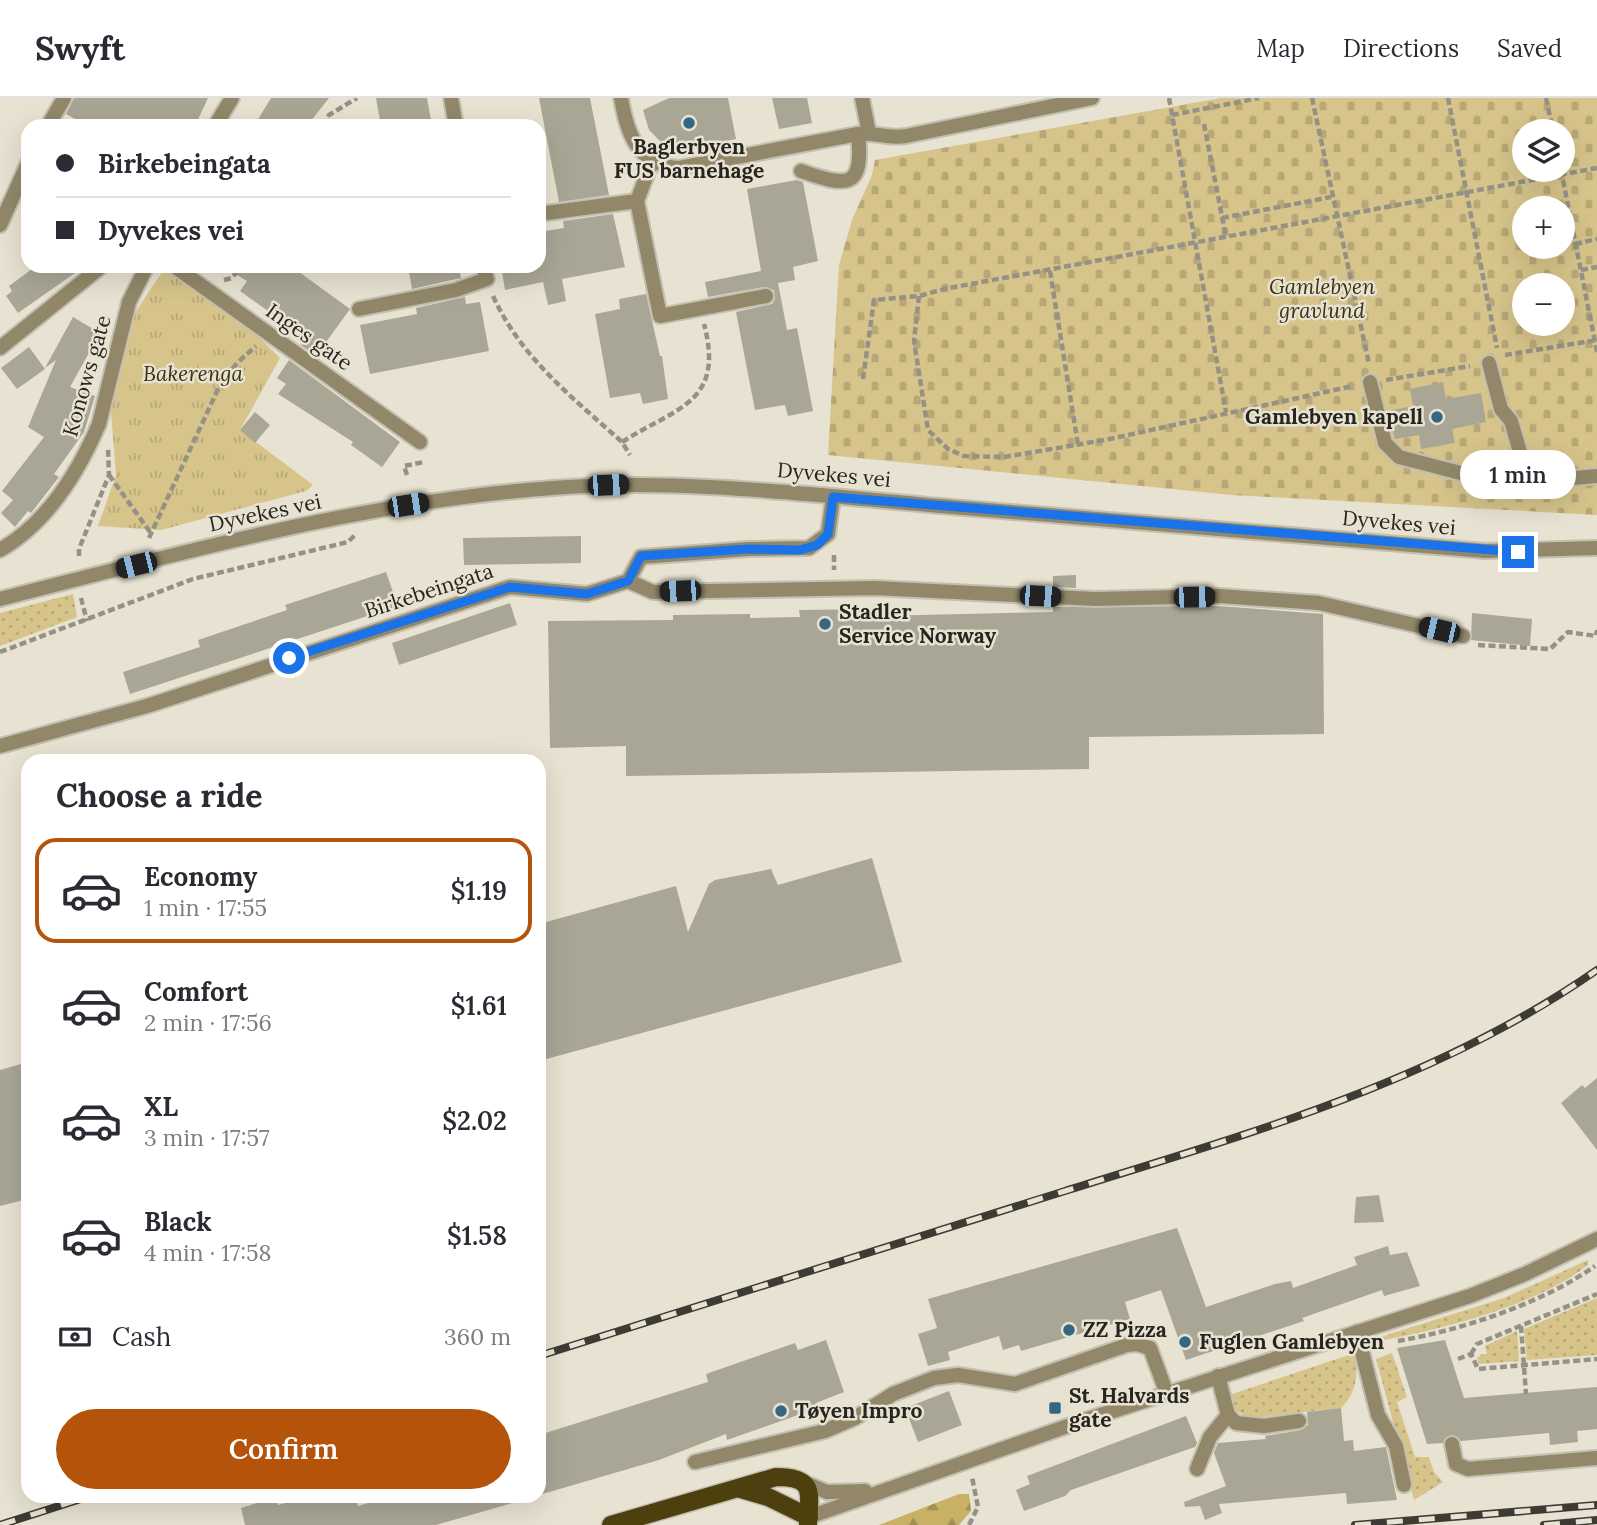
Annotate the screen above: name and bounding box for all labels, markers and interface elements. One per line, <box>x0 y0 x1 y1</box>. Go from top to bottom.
text: Swyft <box>35 27 125 69</box>
text: Map <box>1256 33 1305 64</box>
text: Directions <box>1343 33 1459 64</box>
text: Saved <box>1497 33 1562 64</box>
marker: Baglerbyen FUS barnehage <box>681 115 697 131</box>
map controls <box>1512 119 1575 336</box>
button: layers <box>1512 119 1575 182</box>
place label: Baglerbyen FUS barnehage <box>614 133 764 184</box>
text: Birkebeingata <box>98 147 271 180</box>
button: + <box>1512 196 1575 259</box>
text: Dyvekes vei <box>98 214 244 247</box>
park label: Gamlebyen gravlund <box>1269 273 1375 324</box>
button: − <box>1512 273 1575 336</box>
street label: Inges gate <box>261 297 358 376</box>
street label: Konows gate <box>56 312 117 440</box>
park label: Bakerenga <box>143 360 243 387</box>
place label: Gamlebyen kapell <box>1245 403 1423 430</box>
marker: Gamlebyen kapell <box>1429 409 1445 425</box>
callout: 1 min <box>1460 450 1576 500</box>
street label: Dyvekes vei <box>776 456 892 493</box>
text: 1 min <box>1489 460 1547 489</box>
car <box>587 474 630 496</box>
street label: Dyvekes vei <box>206 487 324 538</box>
car <box>386 491 431 519</box>
street label: Dyvekes vei <box>1341 504 1457 541</box>
route end <box>1502 536 1534 568</box>
car <box>114 550 159 580</box>
street label: Birkebeingata <box>361 557 497 624</box>
car <box>659 580 702 602</box>
car <box>1019 584 1062 608</box>
car <box>1173 586 1216 608</box>
place label: Stadler Service Norway <box>839 598 997 649</box>
car <box>1417 615 1462 645</box>
marker: Stadler Service Norway <box>817 616 833 632</box>
route start <box>273 642 305 674</box>
text: Choose a ride <box>56 775 263 816</box>
icon: car <box>60 859 123 922</box>
text: Economy <box>144 860 257 893</box>
text: $1.19 <box>451 874 507 907</box>
text: 1 min · 17:55 <box>144 893 267 922</box>
icon: car <box>60 974 123 1037</box>
text: Comfort <box>144 975 248 1008</box>
text: $1.61 <box>451 989 507 1022</box>
text: 2 min · 17:56 <box>144 1008 272 1037</box>
icon: car <box>60 1089 123 1152</box>
text: XL <box>144 1090 178 1123</box>
text: $2.02 <box>442 1104 507 1137</box>
text: 3 min · 17:57 <box>144 1123 270 1152</box>
icon: car <box>60 1204 123 1267</box>
text: Black <box>144 1205 212 1238</box>
text: $1.58 <box>447 1219 507 1252</box>
text: 4 min · 17:58 <box>144 1238 272 1267</box>
place label: ZZ Pizza <box>1083 1316 1167 1343</box>
icon: cash <box>56 1318 94 1356</box>
text: Cash <box>112 1320 171 1353</box>
text: 360 m <box>444 1322 511 1351</box>
marker: ZZ Pizza <box>1061 1322 1077 1338</box>
place label: Fuglen Gamlebyen <box>1199 1328 1384 1355</box>
marker: Fuglen Gamlebyen <box>1177 1334 1193 1350</box>
place label: St. Halvards gate <box>1069 1382 1189 1433</box>
place label: Tøyen Impro <box>795 1397 923 1424</box>
marker: St. Halvards gate <box>1047 1400 1063 1416</box>
marker: Tøyen Impro <box>773 1403 789 1419</box>
button: Confirm <box>56 1409 511 1489</box>

